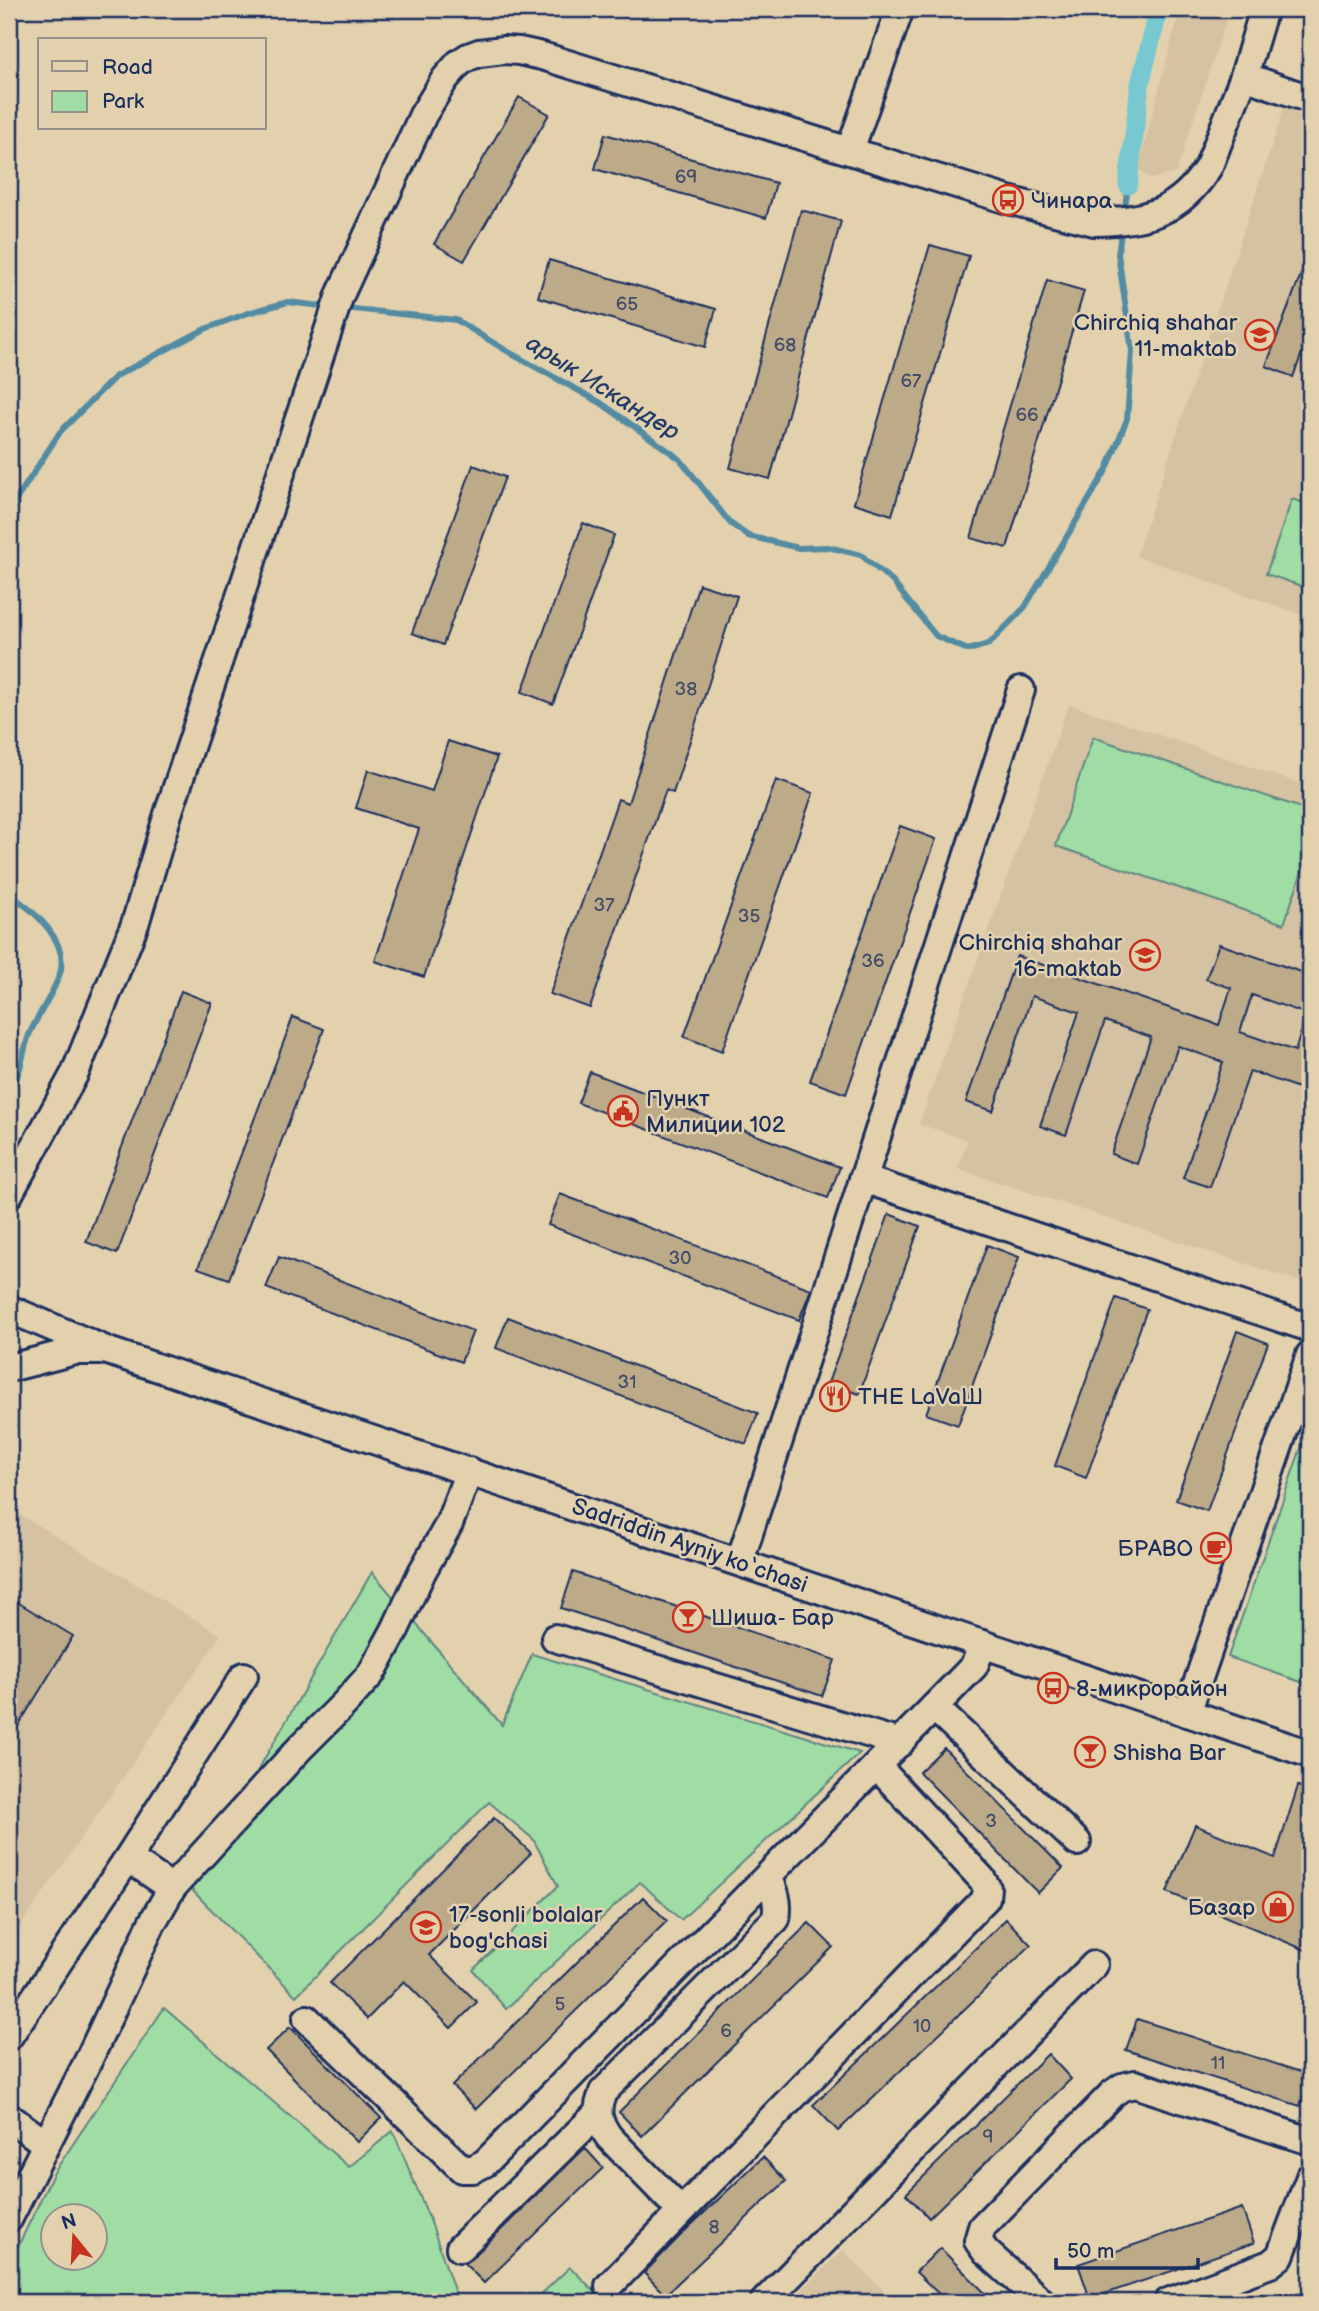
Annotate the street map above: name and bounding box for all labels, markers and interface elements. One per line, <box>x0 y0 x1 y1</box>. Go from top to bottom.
legend <box>38 38 266 130</box>
text: Road <box>102 55 153 80</box>
text: Park <box>102 89 145 114</box>
house number: 69 <box>675 166 697 189</box>
bus stop icon: Чинара <box>991 183 1025 217</box>
place label: Чинара <box>1031 187 1113 215</box>
house number: 65 <box>616 293 638 316</box>
place label: Chirchiq shahar 11-maktab <box>1074 309 1238 363</box>
school or university icon: Chirchiq shahar 11-maktab <box>1243 318 1277 352</box>
water label: арык Искандер <box>520 329 685 447</box>
house number: 68 <box>774 334 796 357</box>
house number: 67 <box>901 370 922 393</box>
house number: 66 <box>1015 404 1039 427</box>
house number: 38 <box>675 678 697 701</box>
house number: 37 <box>593 894 615 917</box>
house number: 35 <box>738 905 760 928</box>
place label: Chirchiq shahar 16-maktab <box>959 929 1123 983</box>
school or university icon: Chirchiq shahar 16-maktab <box>1128 938 1162 972</box>
house number: 36 <box>861 950 885 973</box>
place label: Пункт Милиции 102 <box>646 1085 786 1139</box>
public building icon: Пункт Милиции 102 <box>606 1094 640 1128</box>
house number: 30 <box>669 1247 691 1270</box>
house number: 31 <box>617 1371 637 1394</box>
restaurant icon: THE LaVaШ <box>818 1379 852 1413</box>
place label: THE LaVaШ <box>858 1383 983 1411</box>
street label: Sadriddin Ayniy ko‘chasi <box>568 1492 811 1599</box>
cafe icon: БРАВО <box>1199 1531 1233 1565</box>
place label: БРАВО <box>1117 1535 1193 1563</box>
bar icon: Шиша- Бар <box>671 1600 705 1634</box>
place label: Шиша- Бар <box>711 1604 834 1632</box>
bus stop icon: 8-микрорайон <box>1036 1671 1070 1705</box>
place label: 8-микрорайон <box>1076 1675 1228 1703</box>
bar icon: Shisha Bar <box>1073 1735 1107 1769</box>
place label: Shisha Bar <box>1113 1739 1226 1767</box>
house number: 3 <box>985 1810 997 1833</box>
shop icon: Базар <box>1261 1890 1295 1924</box>
place label: Базар <box>1188 1894 1255 1922</box>
place label: 17-sonli bolalar bog'chasi <box>449 1901 603 1955</box>
school or university icon: 17-sonli bolalar bog'chasi <box>409 1910 443 1944</box>
house number: 5 <box>555 1993 566 2016</box>
house number: 10 <box>913 2015 931 2038</box>
house number: 6 <box>720 2020 732 2043</box>
house number: 11 <box>1211 2052 1225 2075</box>
house number: 9 <box>983 2126 993 2149</box>
north arrow <box>38 2202 108 2272</box>
text: N <box>59 2209 80 2235</box>
house number: 8 <box>708 2216 720 2239</box>
scale bar <box>1056 2227 1198 2271</box>
text: 50 m <box>1067 2239 1114 2264</box>

